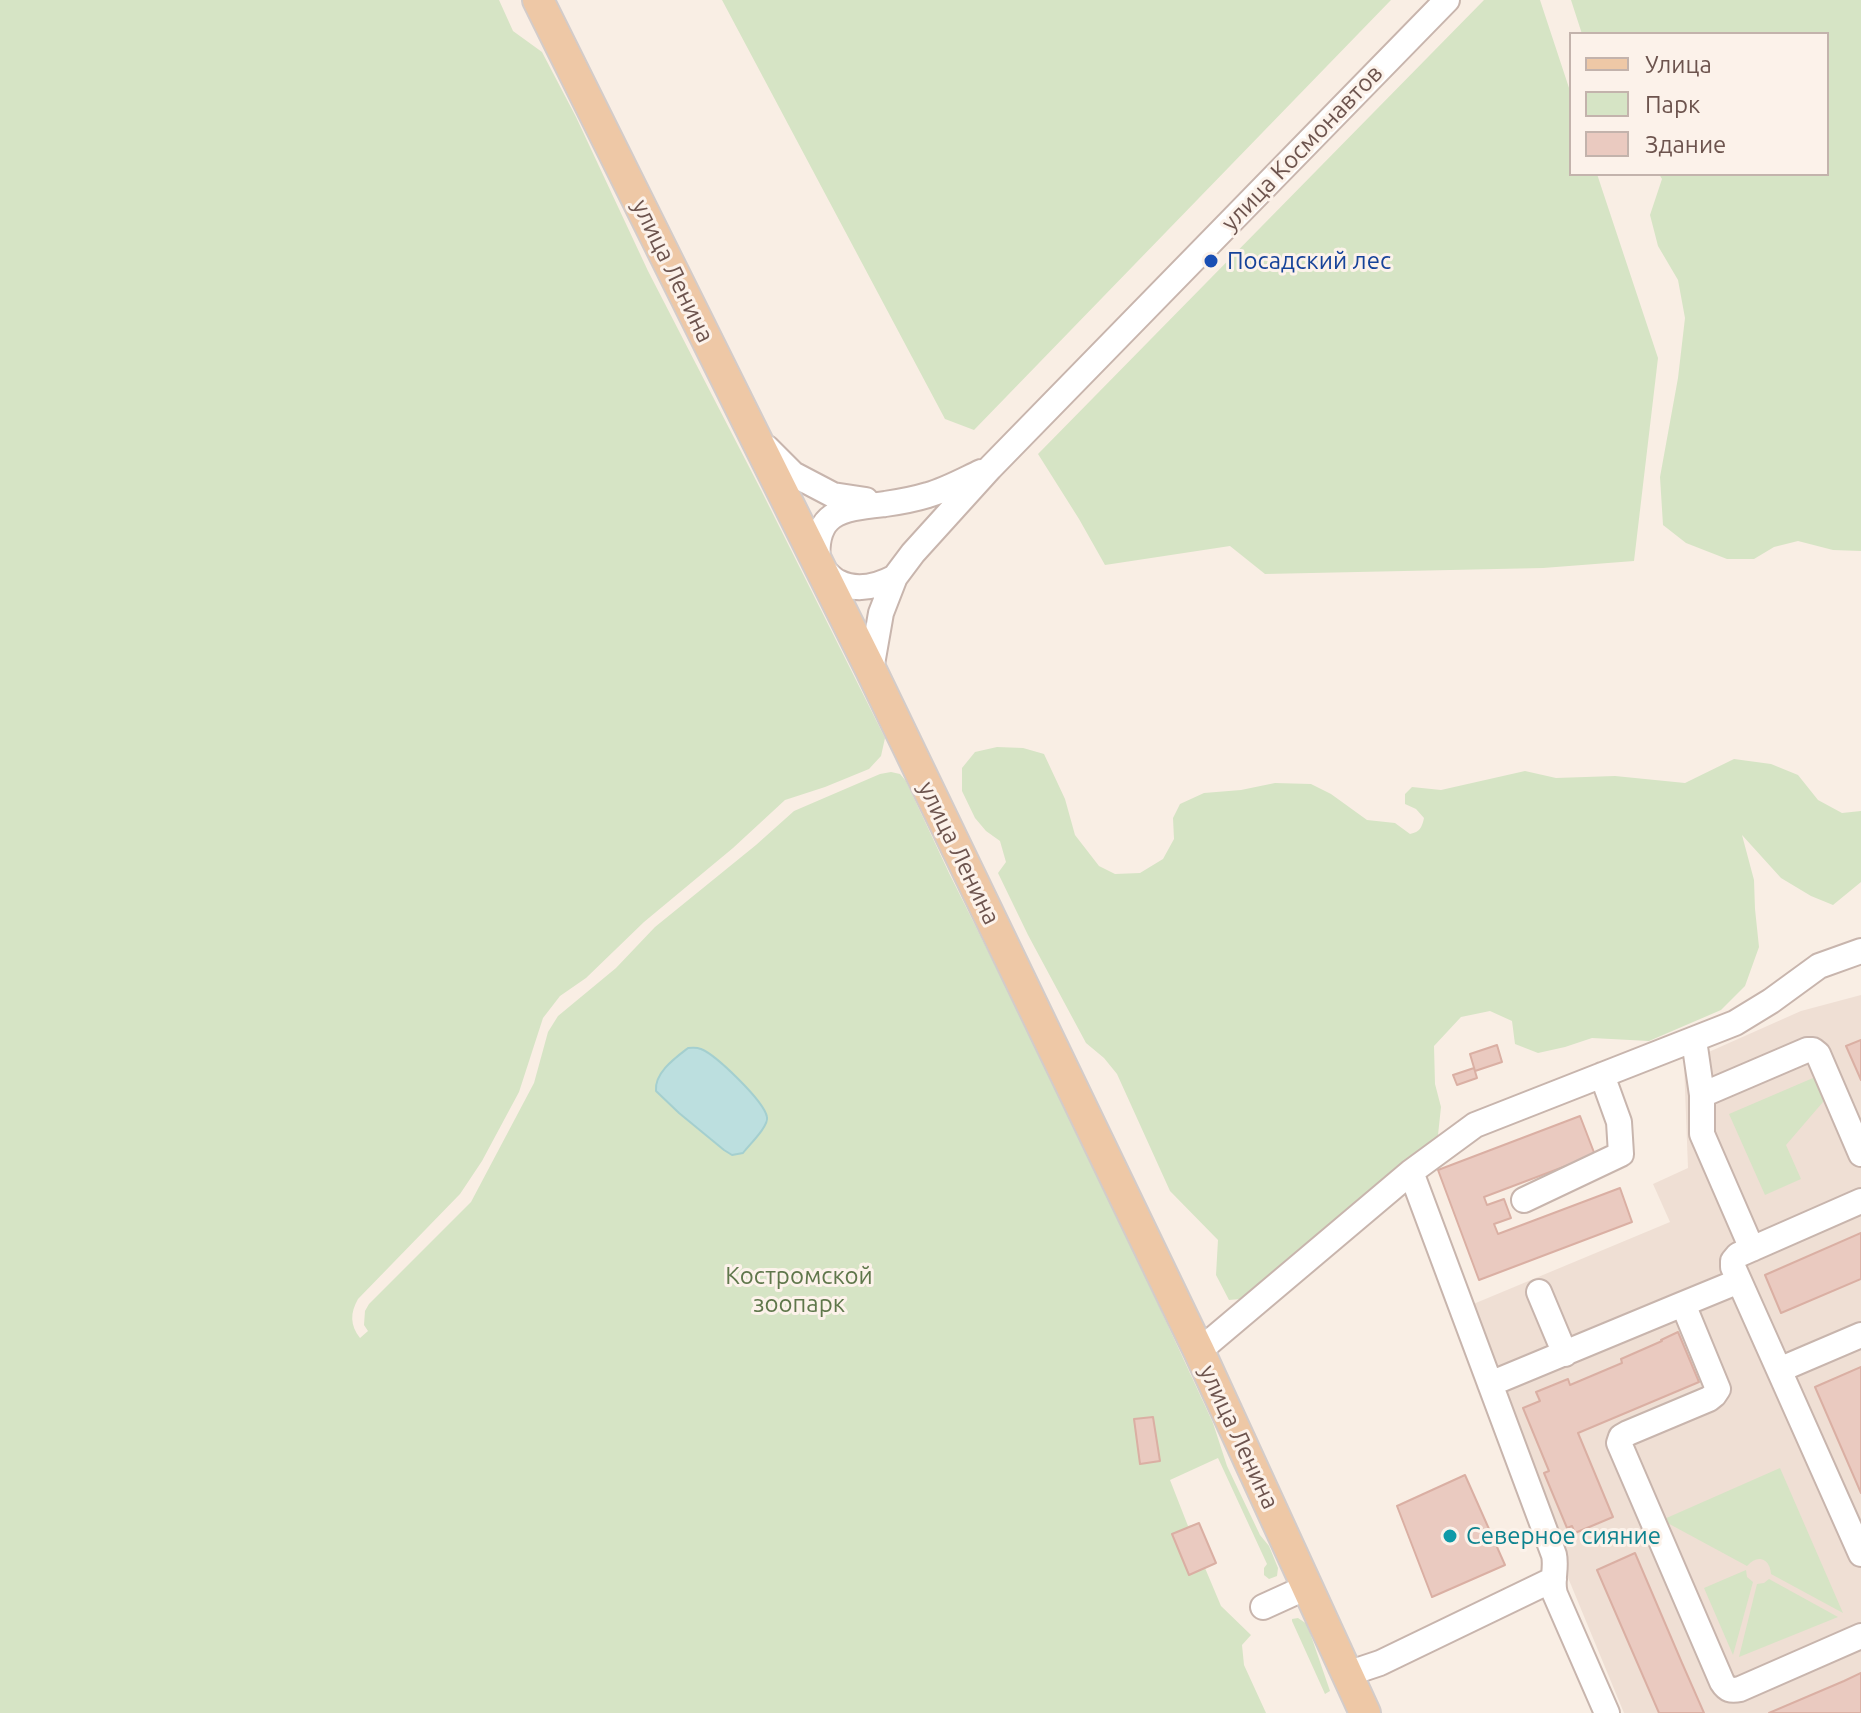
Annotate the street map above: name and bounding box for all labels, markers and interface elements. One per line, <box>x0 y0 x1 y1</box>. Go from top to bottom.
legend <box>1569 32 1829 176</box>
text: Улица <box>1645 51 1712 78</box>
street label: улица Космонавтов <box>1215 59 1389 237</box>
text: Парк <box>1645 91 1700 118</box>
text: Здание <box>1645 131 1726 158</box>
street label: улица Ленина <box>626 195 720 347</box>
place label: Посадский лес <box>1227 247 1391 275</box>
marker: Посадский лес <box>1202 252 1220 270</box>
street label: улица Ленина <box>912 777 1006 929</box>
park label: Костромской зоопарк <box>725 1262 873 1318</box>
street label: улица Ленина <box>1193 1360 1285 1514</box>
place label: Северное сияние <box>1466 1522 1661 1550</box>
marker: Северное сияние <box>1441 1527 1459 1545</box>

